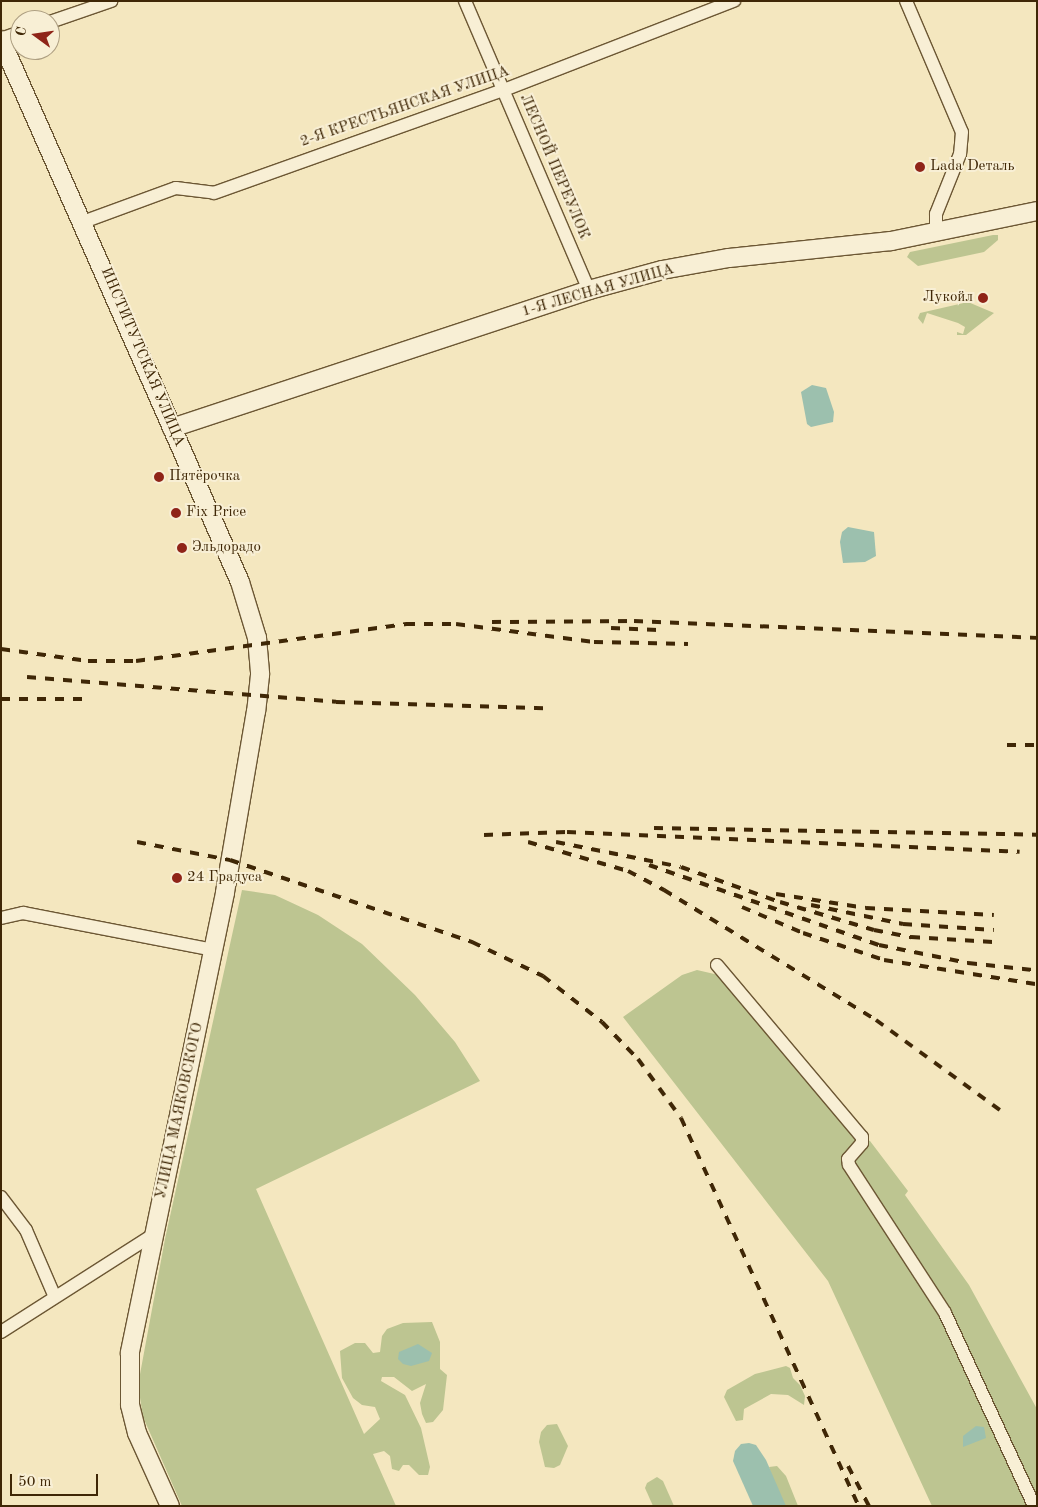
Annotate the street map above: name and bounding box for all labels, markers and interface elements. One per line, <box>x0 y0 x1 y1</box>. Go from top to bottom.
north arrow <box>10 10 60 60</box>
text: С <box>14 25 29 38</box>
street label: 2-Я КРЕСТЬЯНСКАЯ УЛИЦА <box>298 63 512 151</box>
street label: ЛЕСНОЙ ПЕРЕУЛОК <box>515 92 593 242</box>
place label: Lada Dеталь <box>930 158 1015 176</box>
marker: Lada Dеталь <box>914 161 926 173</box>
street label: 1-Я ЛЕСНАЯ УЛИЦА <box>520 261 676 321</box>
street label: ИНСТИТУТСКАЯ УЛИЦА <box>96 265 188 449</box>
place label: Лукойл <box>923 289 973 307</box>
marker: Лукойл <box>977 292 989 304</box>
place label: Пятёрочка <box>169 468 240 486</box>
marker: Пятёрочка <box>153 471 165 483</box>
place label: Fix Price <box>186 504 246 522</box>
marker: Fix Price <box>170 507 182 519</box>
place label: Эльдорадо <box>192 539 261 557</box>
marker: Эльдорадо <box>176 542 188 554</box>
place label: 24 Градуса <box>187 869 262 887</box>
marker: 24 Градуса <box>171 872 183 884</box>
street label: УЛИЦА МАЯКОВСКОГО <box>152 1021 208 1201</box>
scale bar <box>12 1464 100 1496</box>
text: 50 m <box>18 1475 52 1490</box>

